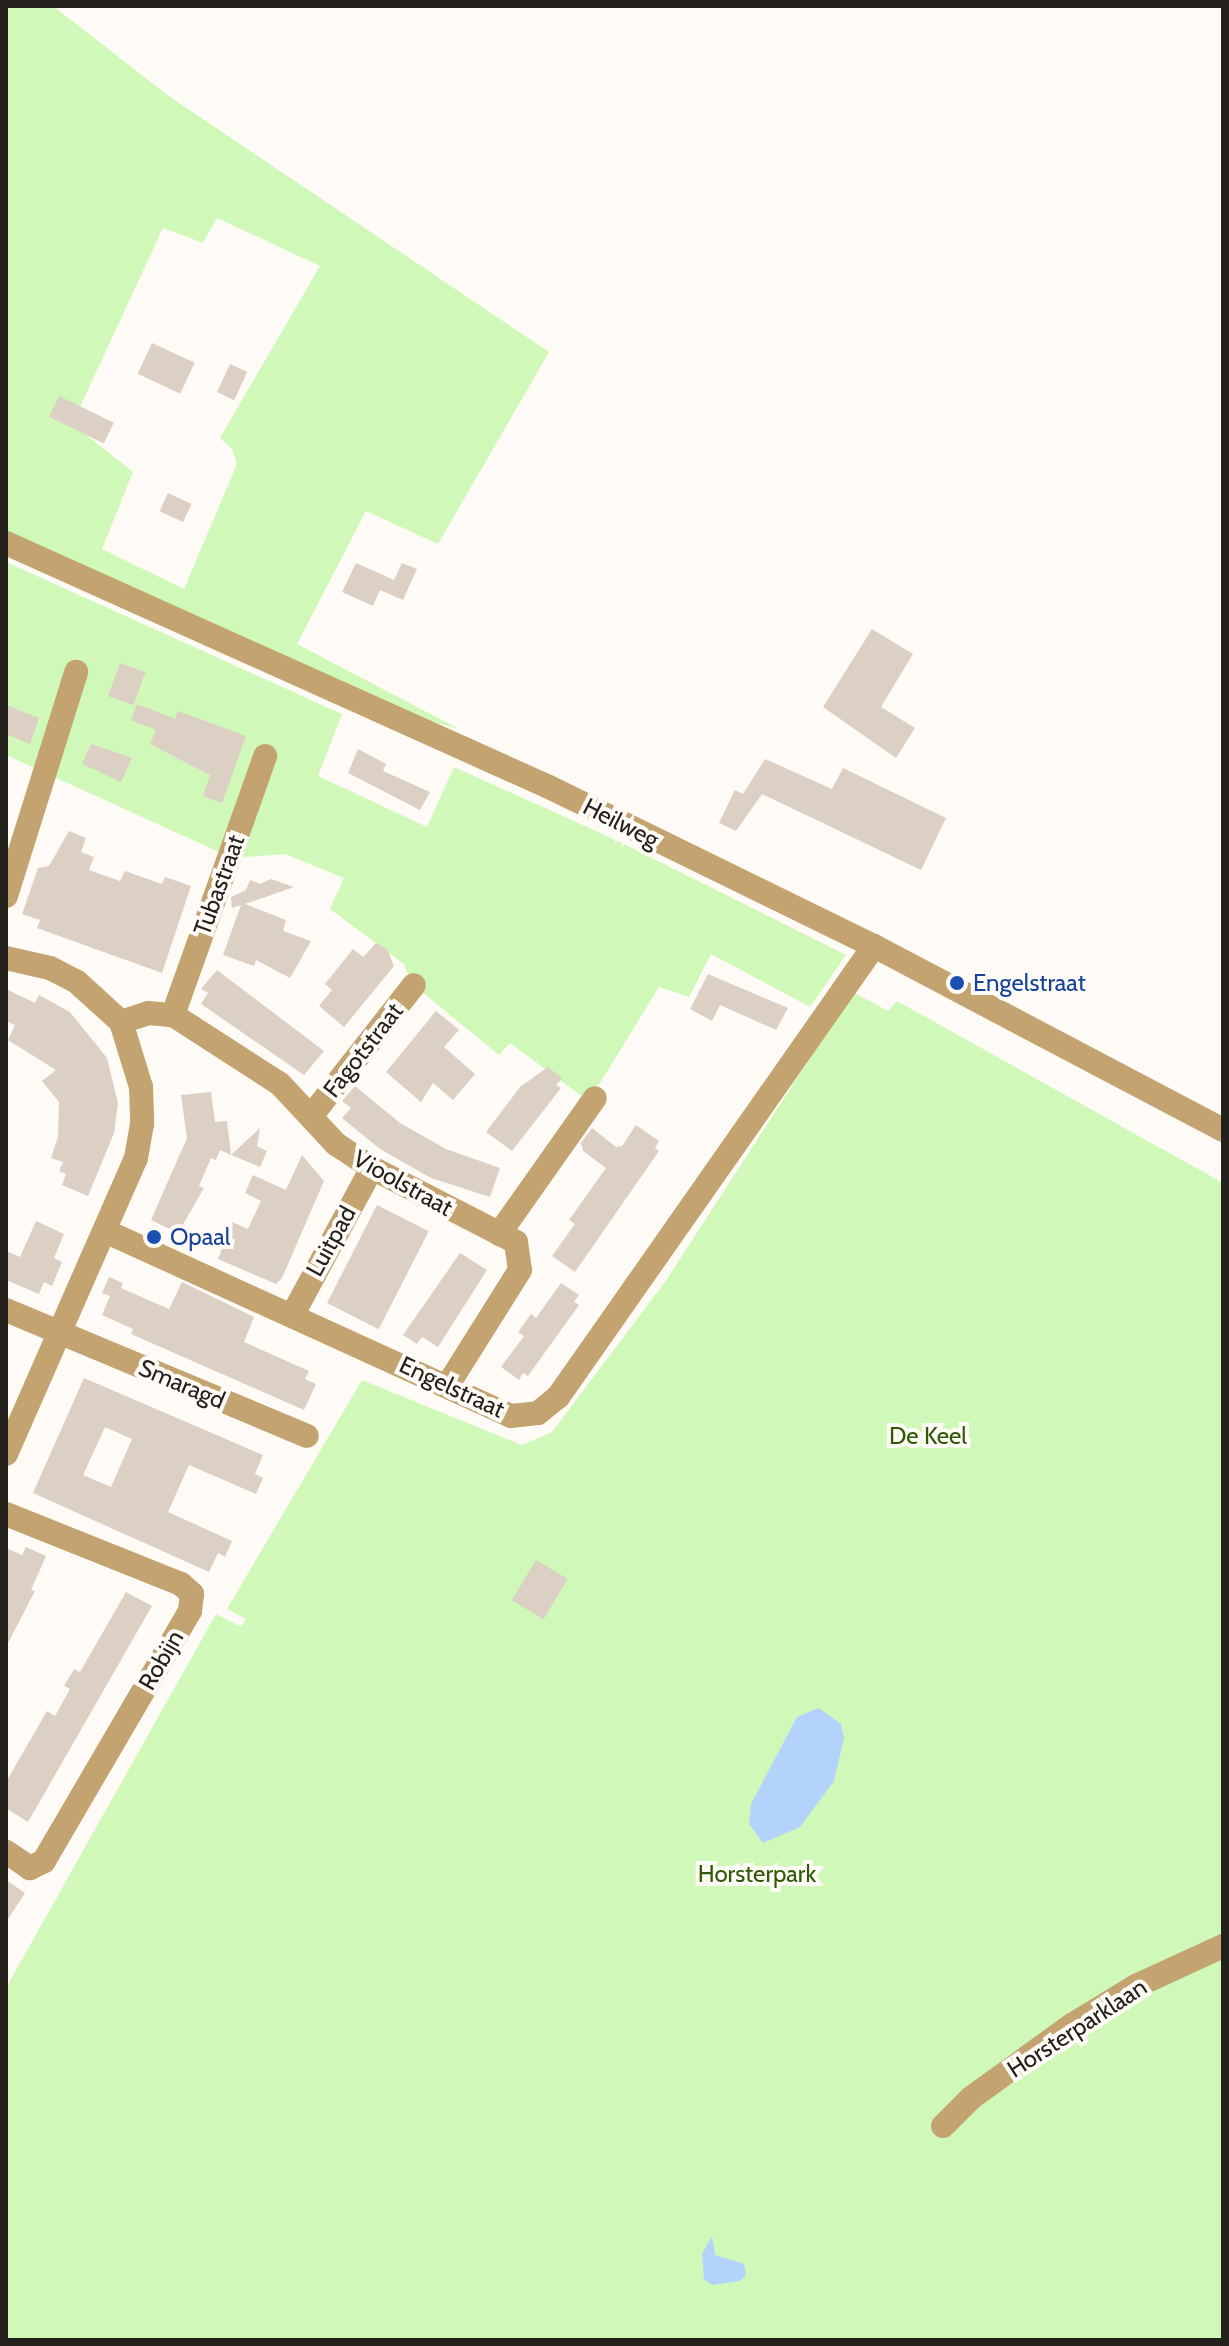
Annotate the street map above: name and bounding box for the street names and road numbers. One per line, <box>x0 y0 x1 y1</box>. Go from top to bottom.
street label: Heilweg <box>578 792 664 854</box>
street label: Tubastraat <box>188 831 250 939</box>
street label: Fagotstraat <box>317 997 409 1103</box>
street label: Vioolstraat <box>348 1144 458 1222</box>
street label: Luitpad <box>300 1201 362 1281</box>
street label: Engelstraat <box>395 1350 509 1424</box>
street label: Smaragd <box>135 1353 229 1415</box>
street label: Robijn <box>132 1625 190 1695</box>
street label: Horsterparklaan <box>1002 1972 1152 2084</box>

